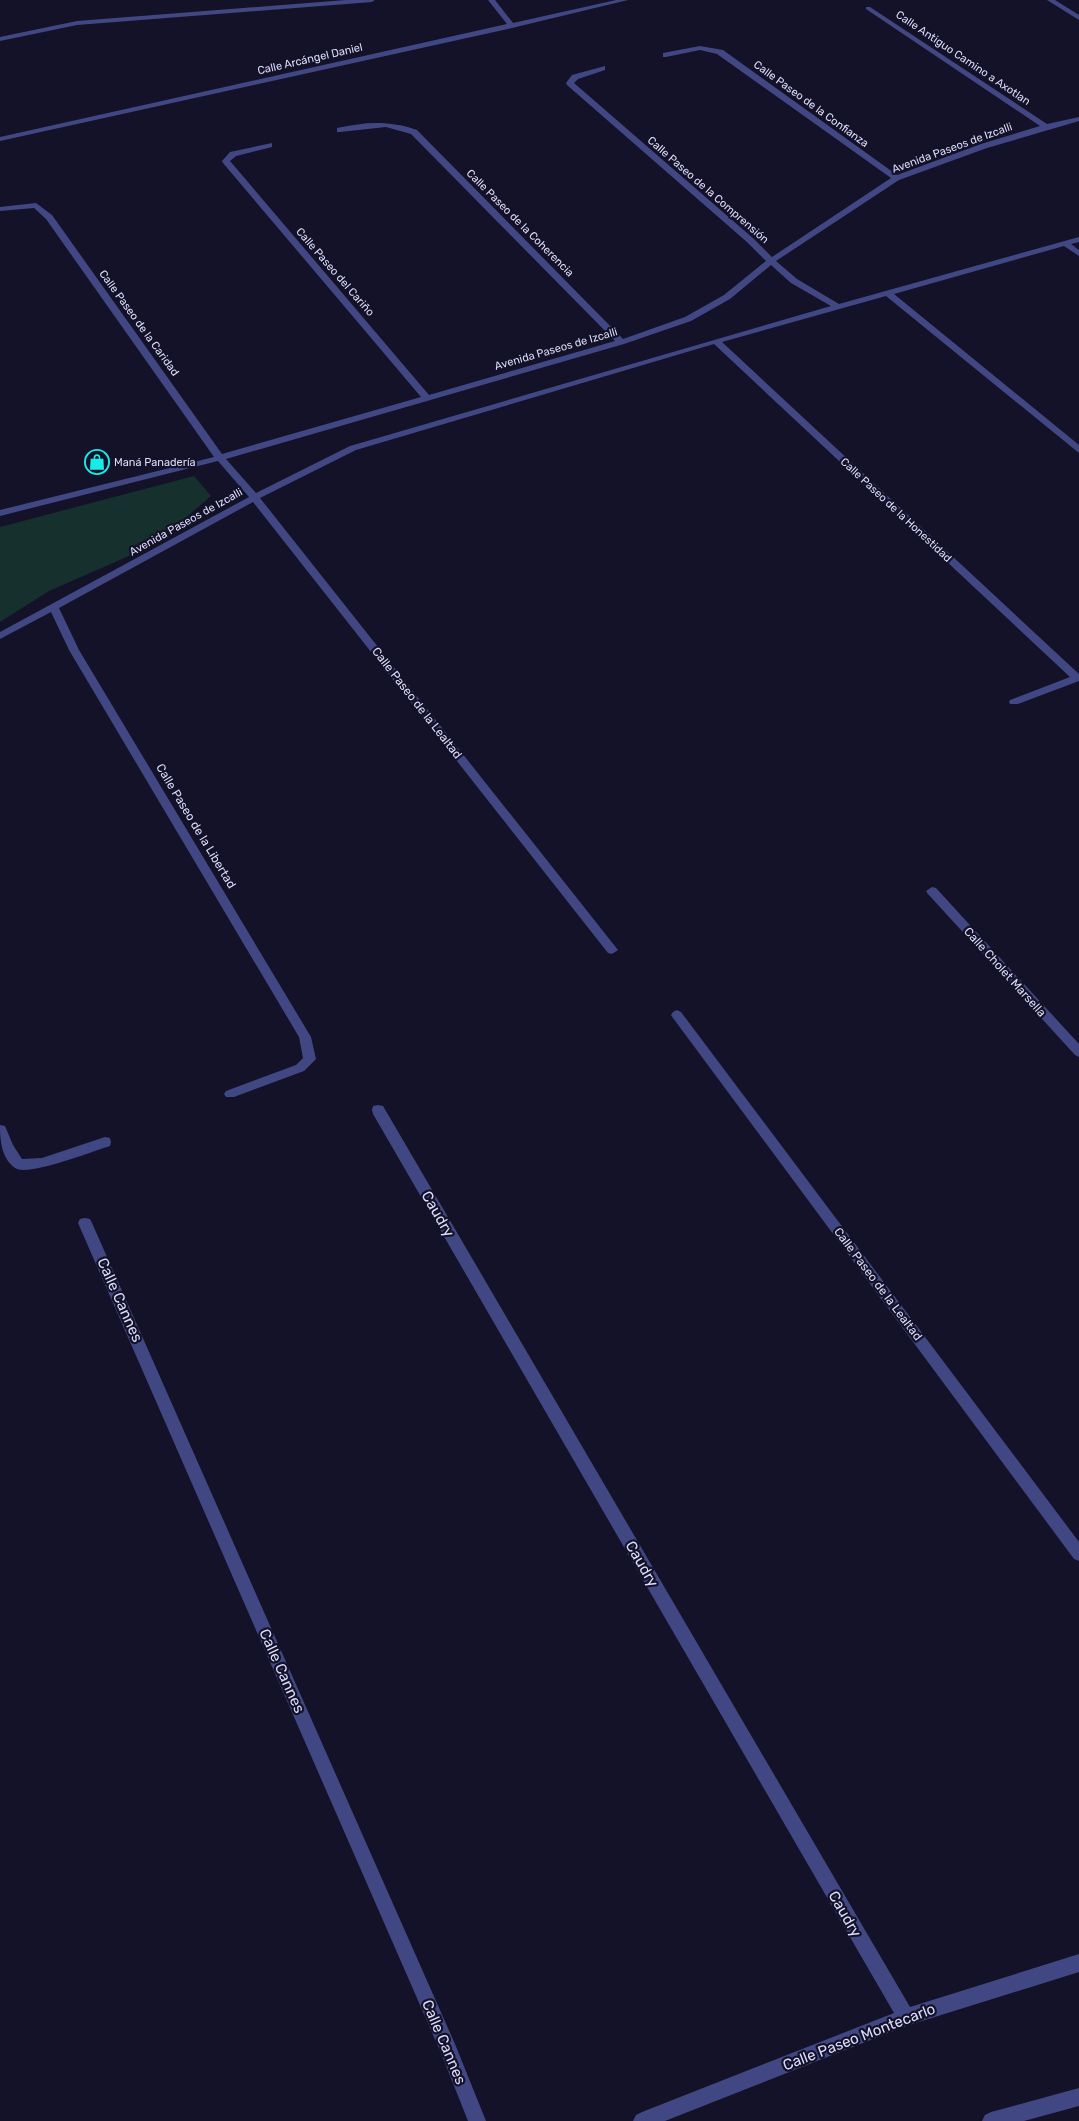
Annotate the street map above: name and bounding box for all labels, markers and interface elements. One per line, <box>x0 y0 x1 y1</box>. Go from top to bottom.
street label: Calle Antiguo Camino a Axotlan <box>893 8 1033 108</box>
street label: Calle Arcángel Daniel <box>256 41 364 77</box>
street label: Calle Paseo de la Confianza <box>751 58 871 150</box>
street label: Avenida Paseos de Izcalli <box>890 120 1014 176</box>
street label: Calle Paseo de la Comprensión <box>645 134 771 246</box>
street label: Calle Paseo de la Coherencia <box>464 167 576 279</box>
street label: Calle Paseo del Cariño <box>293 225 377 319</box>
street label: Calle Paseo de la Caridad <box>96 268 182 378</box>
street label: Avenida Paseos de Izcalli <box>493 325 619 373</box>
shop icon: Maná Panadería <box>84 449 110 475</box>
street label: Calle Paseo de la Honestidad <box>838 455 954 565</box>
place label: Maná Panadería <box>114 456 196 469</box>
street label: Avenida Paseos de Izcalli <box>127 485 245 559</box>
street label: Calle Paseo de la Lealtad <box>369 644 465 762</box>
street label: Calle Paseo de la Libertad <box>153 761 239 891</box>
street label: Calle Cholet Marsella <box>961 924 1049 1020</box>
street label: Caudry <box>418 1188 458 1240</box>
street label: Calle Paseo de la Lealtad <box>831 1225 925 1343</box>
street label: Calle Cannes <box>93 1255 147 1345</box>
street label: Caudry <box>622 1538 662 1590</box>
street label: Calle Cannes <box>255 1626 309 1716</box>
street label: Caudry <box>825 1888 865 1940</box>
street label: Calle Cannes <box>418 1997 470 2087</box>
street label: Calle Paseo Montecarlo <box>780 2000 938 2074</box>

